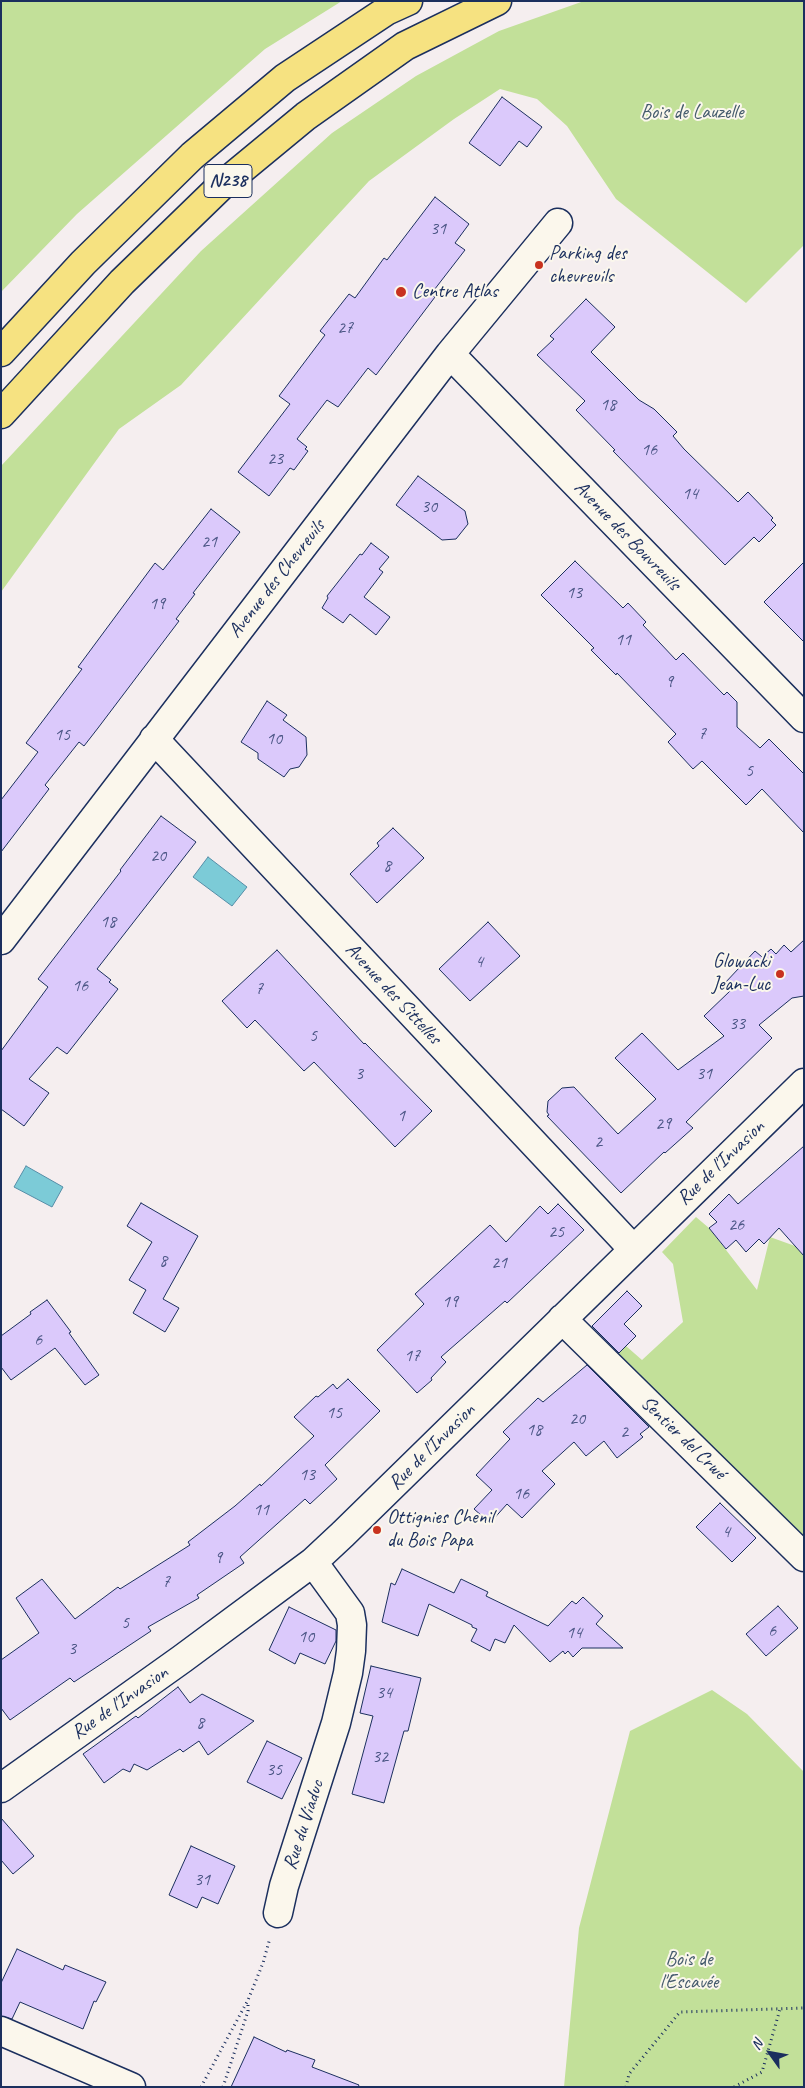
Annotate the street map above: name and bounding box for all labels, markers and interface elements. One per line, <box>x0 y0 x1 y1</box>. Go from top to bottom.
park label: Bois de Lauzelle <box>641 101 743 125</box>
road number: N238 <box>204 165 252 198</box>
house number: 31 <box>430 218 446 240</box>
place label: Parking des chevreuils <box>549 242 627 289</box>
marker: Parking des chevreuils <box>533 259 545 271</box>
place label: Centre Atlas <box>412 280 498 304</box>
marker: Centre Atlas <box>394 285 408 299</box>
house number: 27 <box>337 317 353 339</box>
house number: 18 <box>600 394 616 416</box>
house number: 16 <box>641 439 657 461</box>
house number: 23 <box>267 448 283 470</box>
street label: Avenue des Bouvreuils <box>569 476 685 596</box>
house number: 14 <box>682 483 698 505</box>
house number: 30 <box>421 496 437 518</box>
street label: Avenue des Chevreuils <box>223 515 331 643</box>
house number: 21 <box>201 531 217 553</box>
house number: 13 <box>566 582 582 604</box>
house number: 19 <box>149 593 165 615</box>
house number: 11 <box>615 629 631 651</box>
house number: 9 <box>665 671 673 693</box>
house number: 7 <box>698 723 706 745</box>
house number: 15 <box>54 724 70 746</box>
house number: 10 <box>266 728 282 750</box>
house number: 5 <box>745 760 753 782</box>
house number: 20 <box>150 845 166 867</box>
house number: 8 <box>383 855 391 877</box>
house number: 18 <box>100 911 116 933</box>
street label: Avenue des Sittelles <box>340 938 446 1050</box>
place label: Glowacki Jean-Luc <box>712 950 770 997</box>
house number: 4 <box>475 951 483 973</box>
marker: Glowacki Jean-Luc <box>774 968 786 980</box>
house number: 16 <box>72 975 88 997</box>
house number: 7 <box>255 978 263 1000</box>
house number: 33 <box>729 1013 745 1035</box>
house number: 5 <box>309 1025 317 1047</box>
house number: 3 <box>355 1063 363 1085</box>
house number: 31 <box>696 1063 712 1085</box>
house number: 1 <box>397 1105 405 1127</box>
house number: 29 <box>655 1113 671 1135</box>
street label: Rue de l'Invasion <box>672 1115 770 1211</box>
house number: 2 <box>594 1131 602 1153</box>
house number: 26 <box>728 1214 744 1236</box>
house number: 25 <box>548 1221 564 1243</box>
house number: 8 <box>159 1250 167 1272</box>
house number: 21 <box>491 1252 507 1274</box>
house number: 19 <box>442 1291 458 1313</box>
house number: 6 <box>34 1329 42 1351</box>
house number: 17 <box>404 1345 420 1367</box>
street label: Sentier del Crwé <box>635 1391 731 1485</box>
street label: Rue de l'Invasion <box>384 1399 480 1495</box>
house number: 15 <box>326 1402 342 1424</box>
house number: 20 <box>569 1408 585 1430</box>
house number: 18 <box>526 1419 542 1441</box>
house number: 2 <box>620 1421 628 1443</box>
house number: 13 <box>299 1464 315 1486</box>
house number: 16 <box>513 1483 529 1505</box>
house number: 11 <box>253 1499 269 1521</box>
place label: Ottignies Chenil du Bois Papa <box>387 1506 494 1553</box>
house number: 4 <box>722 1521 730 1543</box>
marker: Ottignies Chenil du Bois Papa <box>371 1524 383 1536</box>
house number: 9 <box>214 1547 222 1569</box>
house number: 7 <box>162 1571 170 1593</box>
house number: 5 <box>121 1612 129 1634</box>
house number: 6 <box>768 1620 776 1642</box>
house number: 14 <box>566 1622 582 1644</box>
house number: 10 <box>298 1626 314 1648</box>
house number: 3 <box>68 1638 76 1660</box>
street label: Rue de l'Invasion <box>67 1661 173 1745</box>
house number: 34 <box>376 1682 392 1704</box>
house number: 8 <box>196 1712 204 1734</box>
house number: 32 <box>372 1746 388 1768</box>
house number: 35 <box>266 1759 282 1781</box>
street label: Rue du Viaduc <box>278 1777 330 1873</box>
house number: 31 <box>194 1869 210 1891</box>
park label: Bois de l'Escavée <box>660 1948 718 1995</box>
north arrow <box>745 2028 795 2078</box>
text: N <box>747 2037 766 2053</box>

